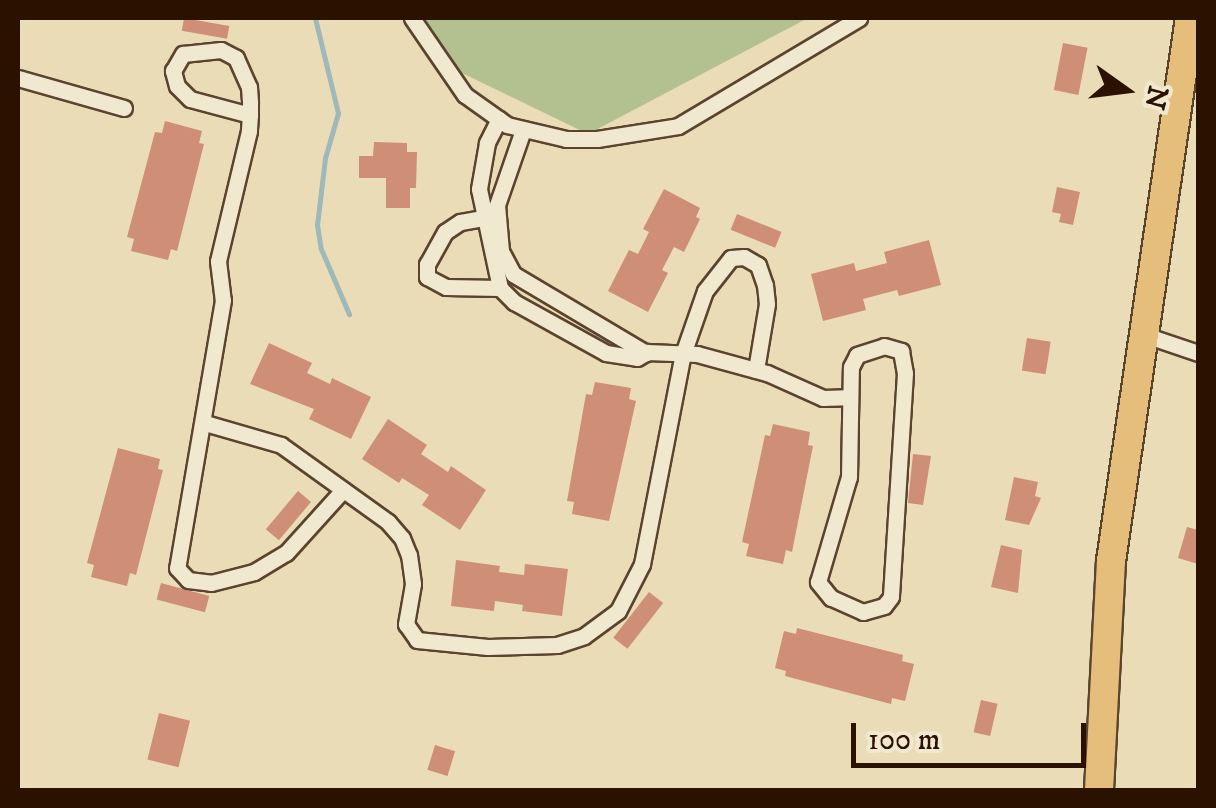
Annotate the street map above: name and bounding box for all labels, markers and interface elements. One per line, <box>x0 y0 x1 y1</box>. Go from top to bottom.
north arrow <box>1076 40 1176 140</box>
text: N <box>1136 82 1175 113</box>
scale bar <box>856 703 1091 765</box>
text: 100 m <box>868 722 940 759</box>

